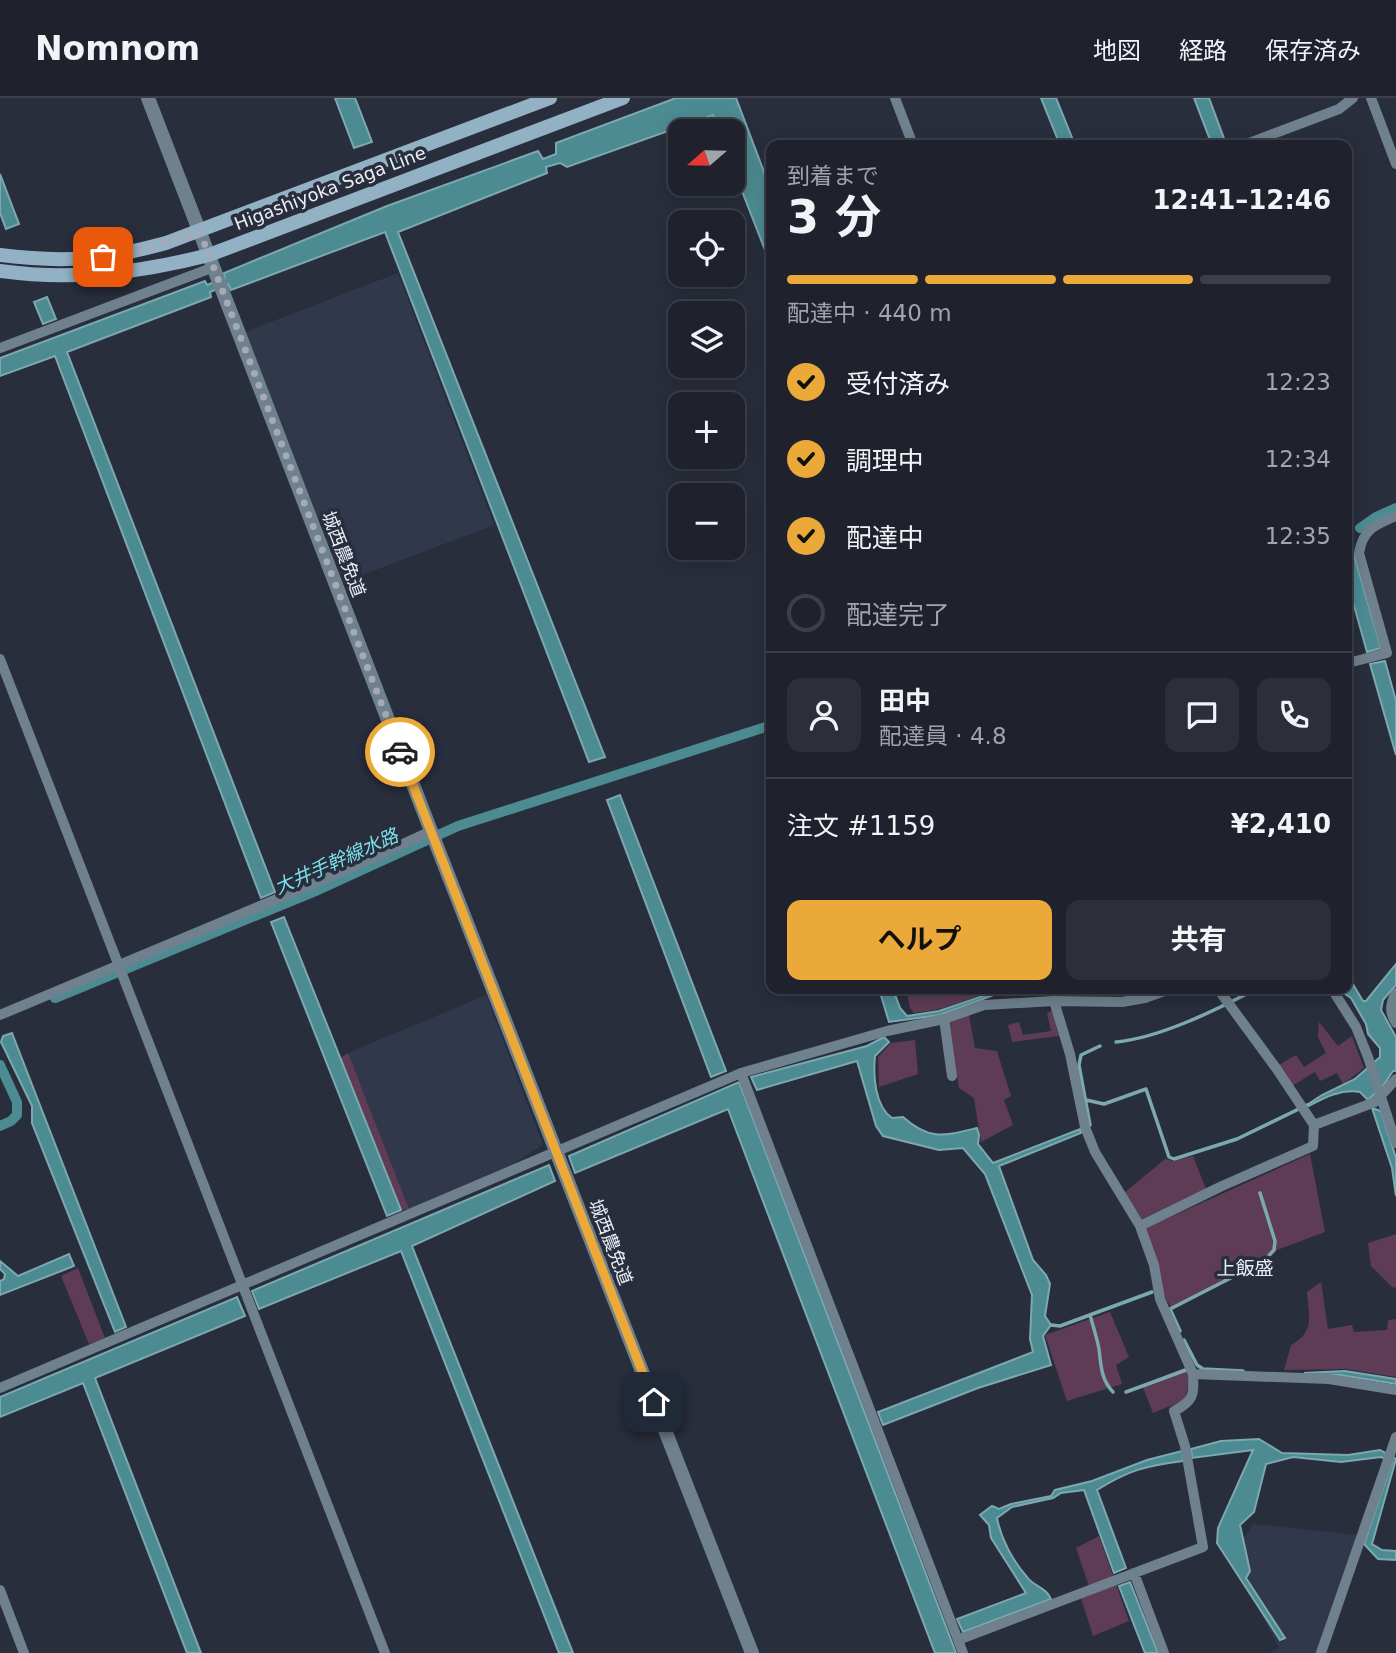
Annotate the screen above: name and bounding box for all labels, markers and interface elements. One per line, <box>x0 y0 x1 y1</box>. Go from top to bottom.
text: Nomnom <box>35 29 200 68</box>
text: 地図 <box>1093 37 1141 65</box>
text: 経路 <box>1179 37 1227 65</box>
text: 保存済み <box>1265 37 1361 65</box>
north arrow <box>668 119 746 196</box>
map controls <box>668 119 745 560</box>
street label: Higashiyoka Saga Line <box>231 142 429 234</box>
text: 到着まで <box>787 163 879 189</box>
text: 12:41–12:46 <box>1152 185 1331 215</box>
text: 3 分 <box>787 190 881 244</box>
button: locate <box>668 210 745 287</box>
pin <box>73 227 133 287</box>
icon: bag <box>84 238 122 276</box>
text: 配達中 · 440 m <box>787 300 952 326</box>
button: layers <box>668 301 745 378</box>
icon: check <box>787 363 825 401</box>
text: 受付済み <box>846 369 950 399</box>
text: 12:23 <box>1265 369 1331 395</box>
button: + <box>668 392 745 469</box>
icon: check <box>787 440 825 478</box>
text: 調理中 <box>846 446 924 476</box>
text: 12:34 <box>1265 446 1331 472</box>
button: − <box>668 483 745 560</box>
street label: 城西農免道 <box>318 508 370 600</box>
icon: check <box>787 517 825 555</box>
text: 配達中 <box>846 523 924 553</box>
text: 12:35 <box>1265 523 1331 549</box>
text: 配達完了 <box>846 600 950 630</box>
button: person <box>787 678 861 752</box>
button: chat <box>1165 678 1239 752</box>
button: phone <box>1257 678 1331 752</box>
text: 田中 <box>879 686 931 716</box>
courier <box>365 717 435 787</box>
text: 配達員 · 4.8 <box>879 723 1007 749</box>
icon: car <box>381 733 419 771</box>
text: ¥2,410 <box>1231 809 1331 839</box>
text: 注文 #1159 <box>787 811 935 841</box>
water label: 大井手幹線水路 <box>271 823 403 898</box>
button: ヘルプ <box>787 900 1052 980</box>
button: 共有 <box>1066 900 1331 980</box>
street label: 城西農免道 <box>585 1196 637 1288</box>
district label: 上飯盛 <box>1216 1257 1274 1279</box>
pin <box>624 1372 684 1432</box>
icon: home <box>635 1383 673 1421</box>

